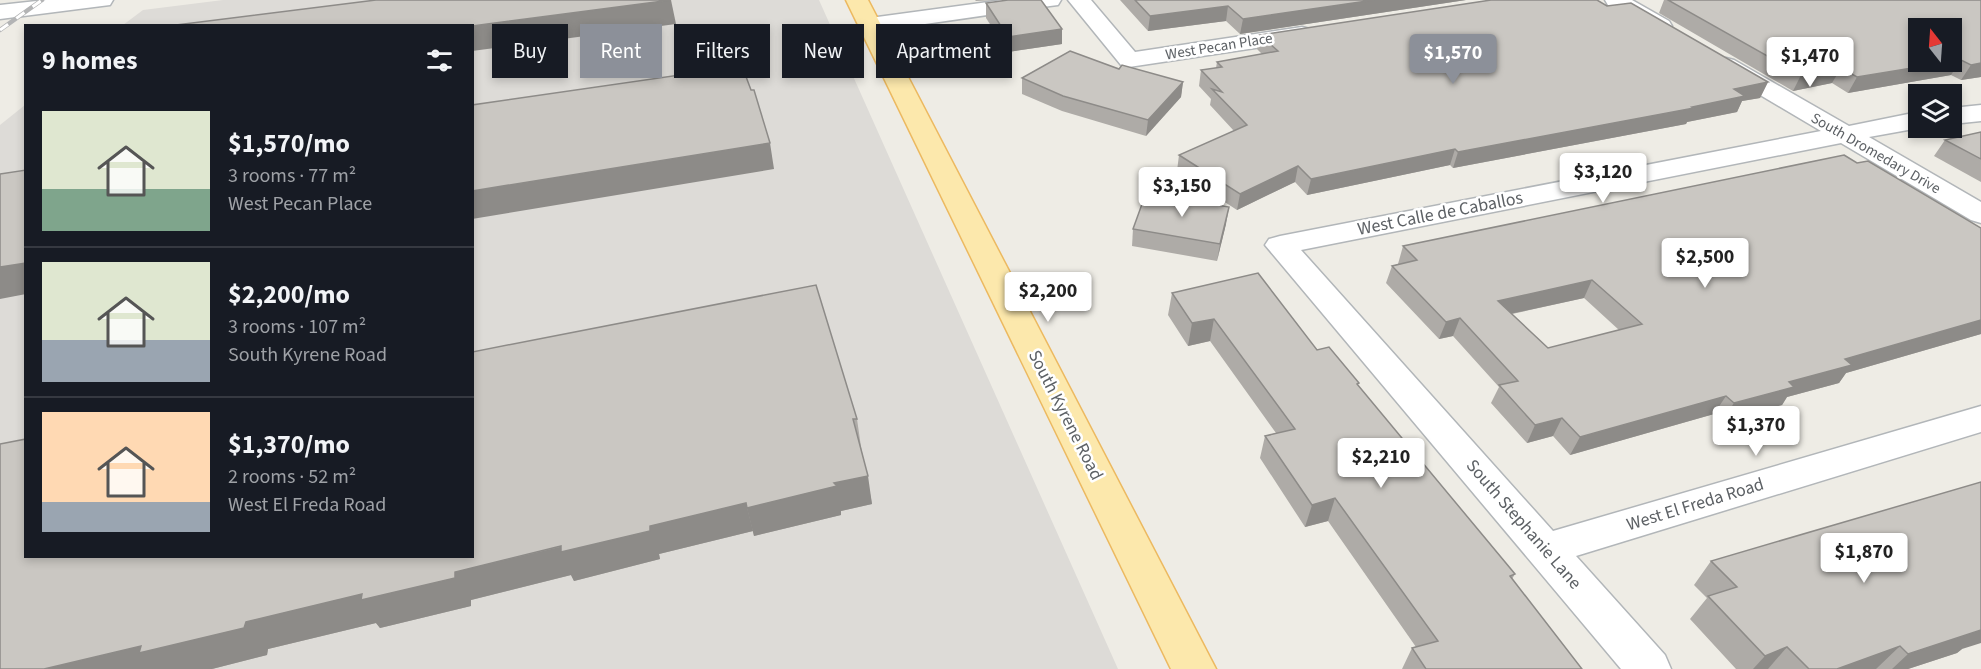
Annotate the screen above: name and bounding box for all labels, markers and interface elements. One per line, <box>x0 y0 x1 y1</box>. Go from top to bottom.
north arrow <box>1908 18 1962 72</box>
map controls <box>1908 18 1962 138</box>
chip: Buy <box>492 24 568 78</box>
chip: Rent <box>580 24 662 78</box>
chip: Filters <box>674 24 770 78</box>
chip: New <box>782 24 864 78</box>
chip: Apartment <box>876 24 1012 78</box>
street label: West Pecan Place <box>1164 28 1274 65</box>
pin: $1,570 <box>1404 34 1502 85</box>
pin: $1,470 <box>1761 37 1859 88</box>
text: $1,570 <box>1424 39 1482 67</box>
text: 9 homes <box>42 42 137 79</box>
text: $1,470 <box>1781 42 1839 70</box>
icon: filters <box>423 44 456 77</box>
button: layers <box>1908 84 1962 138</box>
street label: South Dromedary Drive <box>1807 108 1945 199</box>
text: $1,570/mo <box>228 125 350 162</box>
icon: home <box>90 135 162 207</box>
pin: $3,120 <box>1554 153 1652 204</box>
text: $3,120 <box>1574 158 1632 186</box>
text: 3 rooms · 77 m² <box>228 162 356 190</box>
pin: $3,150 <box>1133 167 1231 218</box>
text: $3,150 <box>1153 172 1211 200</box>
street label: West Calle de Caballos <box>1355 185 1525 242</box>
text: West Pecan Place <box>228 190 372 218</box>
pin: $2,500 <box>1656 238 1754 289</box>
text: $2,500 <box>1676 243 1734 271</box>
pin: $2,200 <box>999 272 1097 323</box>
text: $2,200/mo <box>228 276 350 313</box>
text: $2,200 <box>1019 277 1077 305</box>
icon: home <box>90 286 162 358</box>
text: 3 rooms · 107 m² <box>228 313 366 341</box>
text: South Kyrene Road <box>228 341 387 369</box>
street label: South Kyrene Road <box>1022 346 1109 485</box>
pin: $1,370 <box>1707 406 1805 457</box>
text: $1,370 <box>1727 411 1785 439</box>
text: $1,370/mo <box>228 426 350 463</box>
icon: home <box>90 436 162 508</box>
pin: $2,210 <box>1332 438 1430 489</box>
text: $2,210 <box>1352 443 1410 471</box>
street label: South Stephanie Lane <box>1460 454 1587 595</box>
text: 2 rooms · 52 m² <box>228 463 356 491</box>
street label: West El Freda Road <box>1623 472 1767 537</box>
text: West El Freda Road <box>228 491 386 519</box>
pin: $1,870 <box>1815 533 1913 584</box>
text: $1,870 <box>1835 538 1893 566</box>

